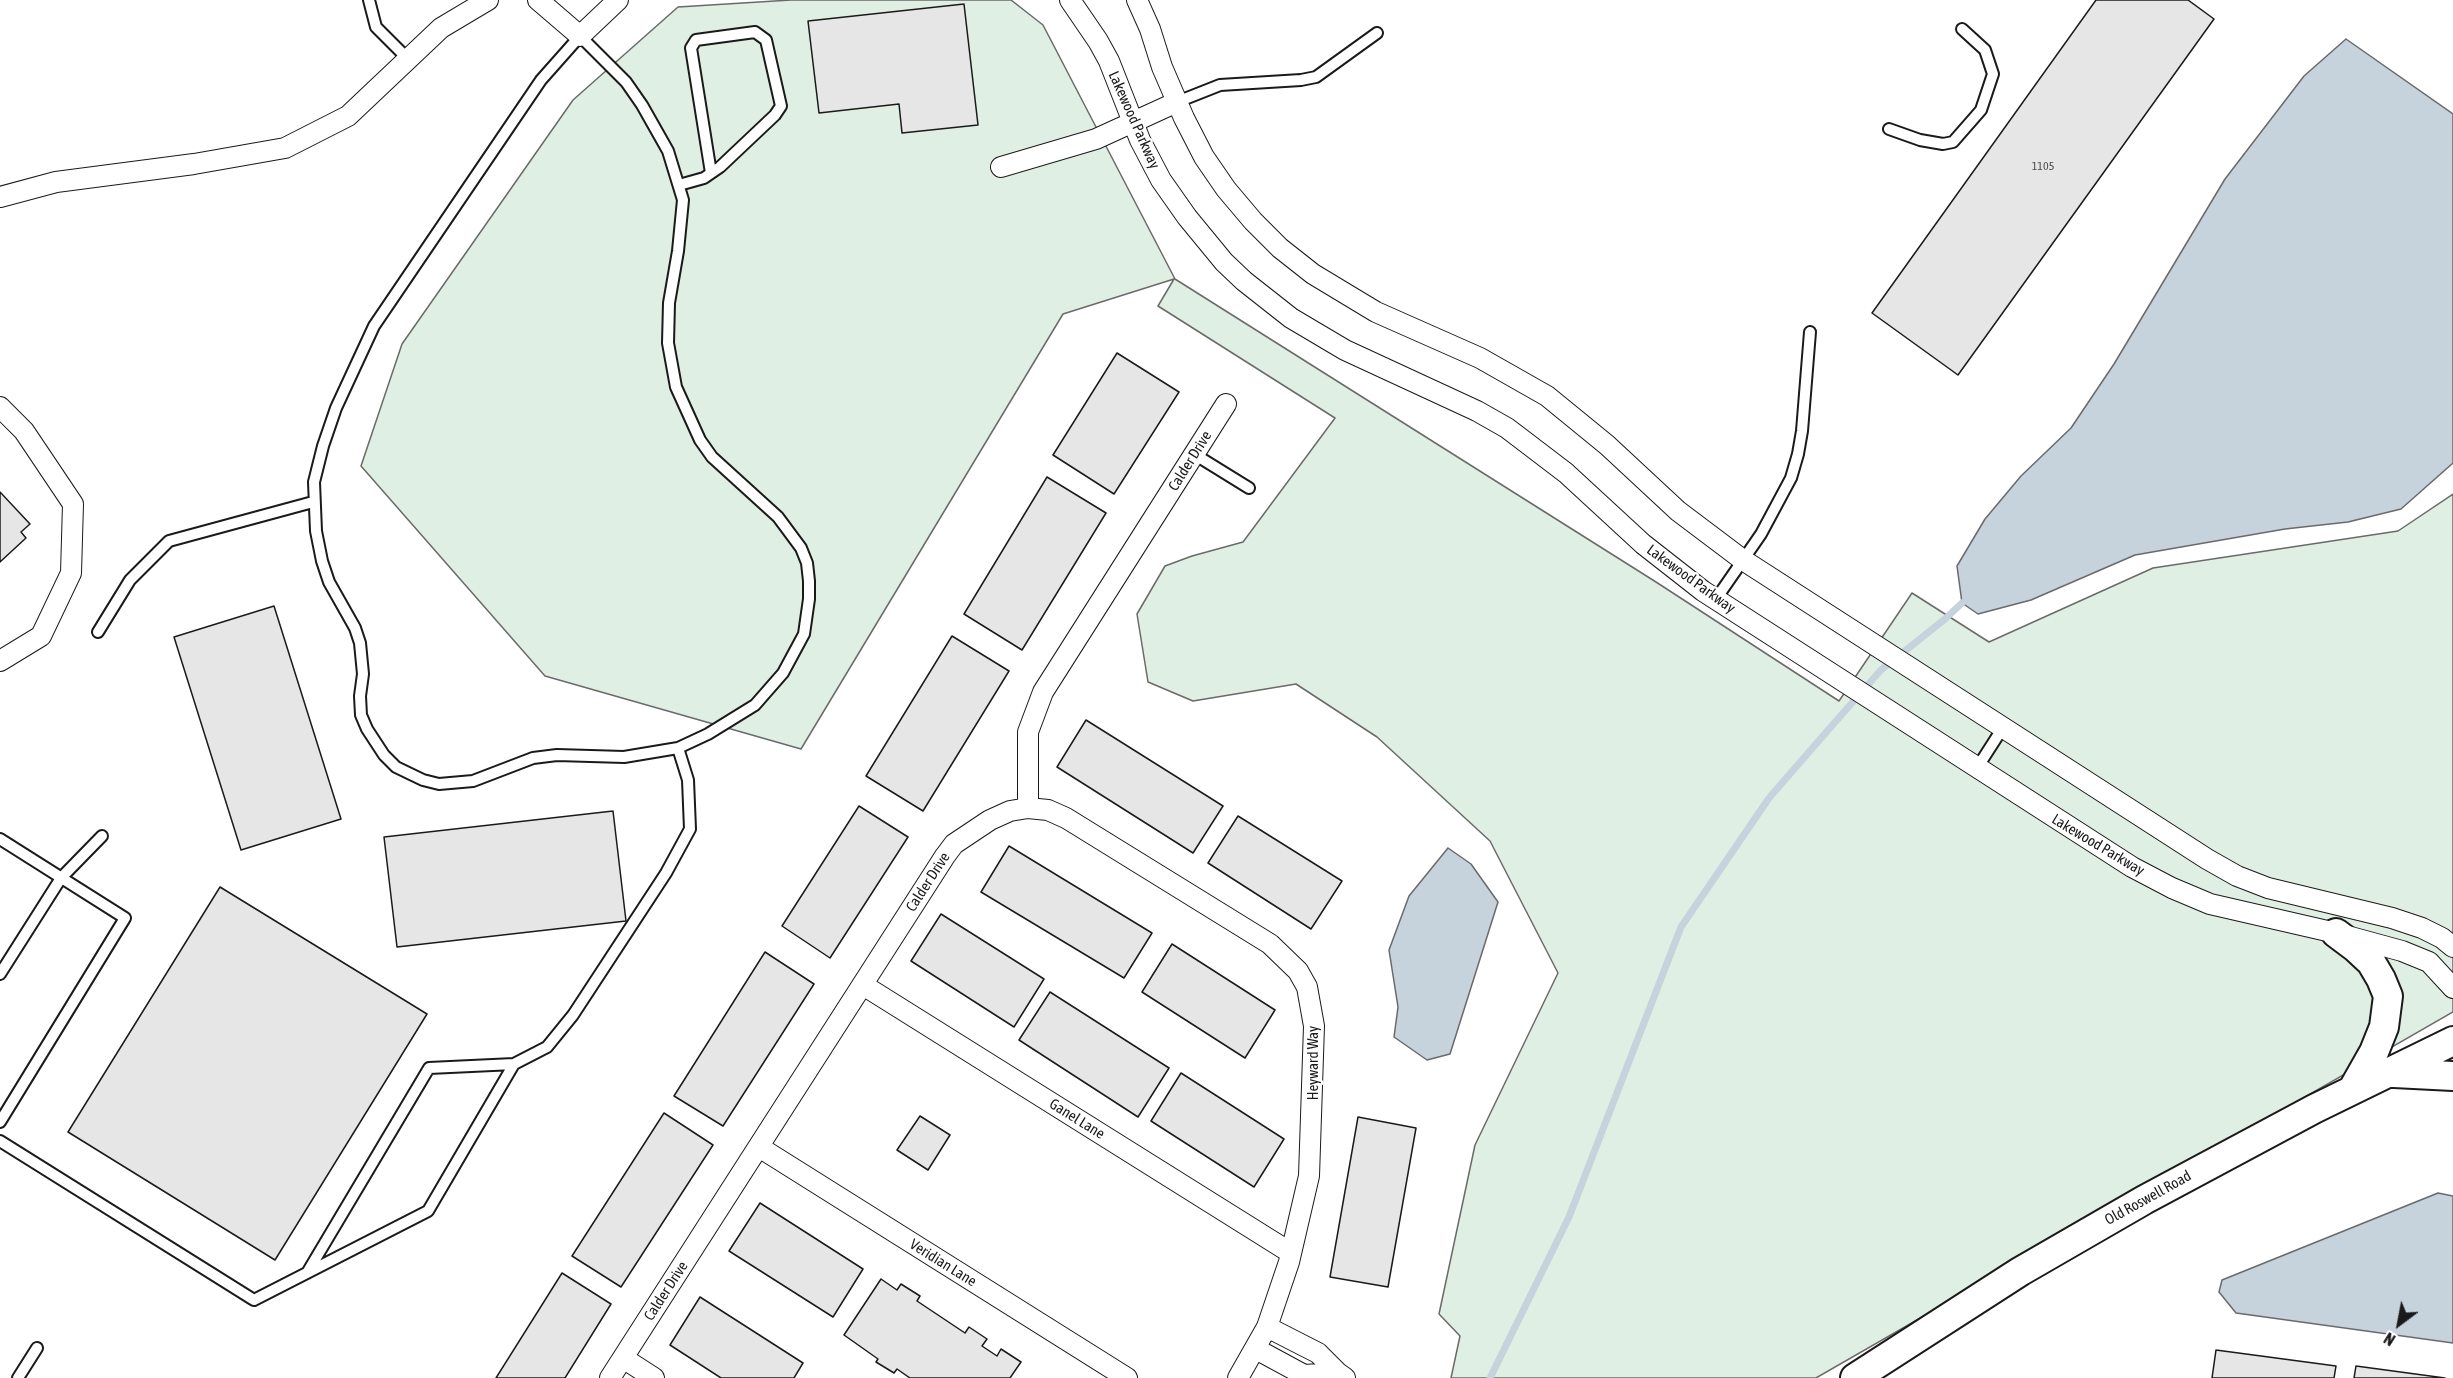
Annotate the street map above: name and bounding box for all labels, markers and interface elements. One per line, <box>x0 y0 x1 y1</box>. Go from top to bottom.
street label: Lakewood Parkway <box>1104 68 1164 172</box>
house number: 1105 <box>2032 159 2054 173</box>
street label: Calder Drive <box>1165 428 1215 494</box>
street label: Lakewood Parkway <box>1643 541 1739 617</box>
street label: Lakewood Parkway <box>2048 810 2148 880</box>
street label: Calder Drive <box>902 849 954 915</box>
street label: Heyward Way <box>1304 1026 1322 1100</box>
street label: Ganel Lane <box>1046 1095 1108 1143</box>
street label: Old Roswell Road <box>2102 1167 2194 1229</box>
street label: Veridian Lane <box>906 1235 980 1291</box>
street label: Calder Drive <box>640 1258 692 1324</box>
north arrow <box>2369 1294 2429 1354</box>
text: N <box>2381 1329 2398 1349</box>

